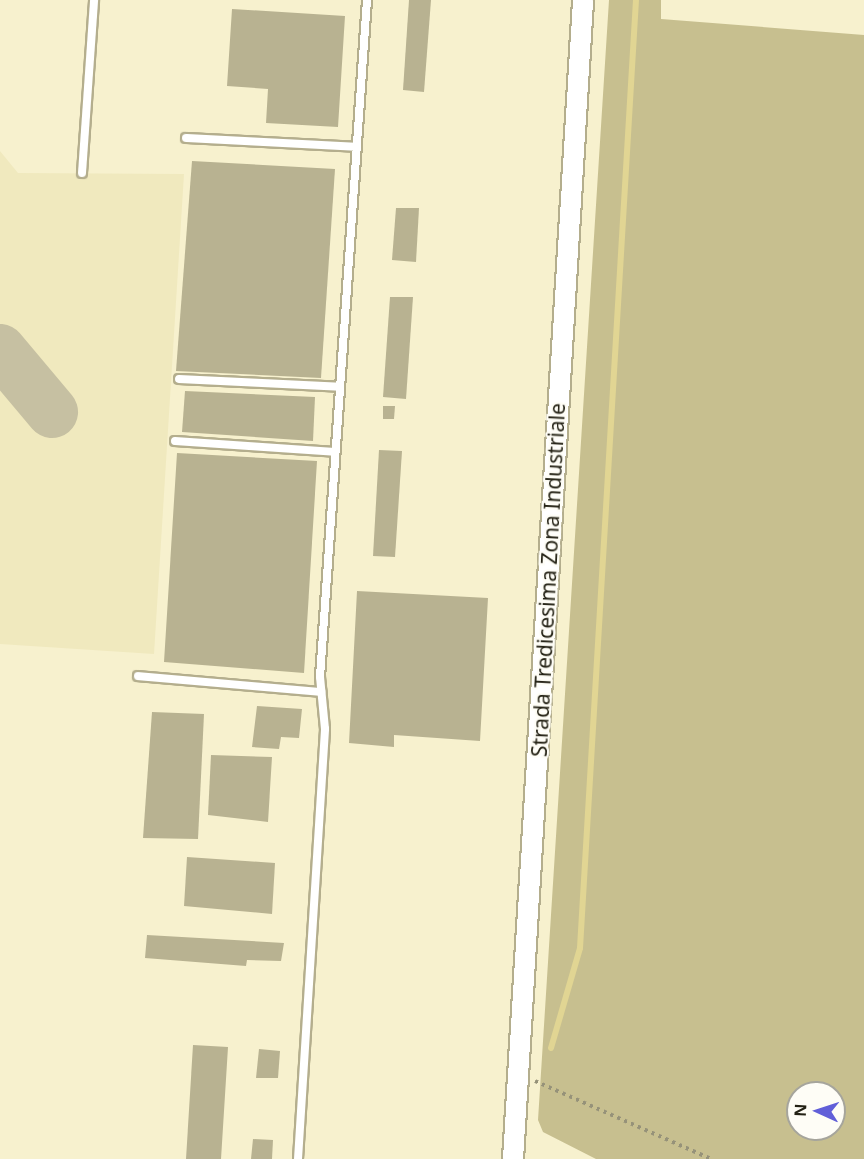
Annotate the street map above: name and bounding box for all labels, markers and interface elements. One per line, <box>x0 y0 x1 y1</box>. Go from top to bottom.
street label: Strada Tredicesima Zona Industriale <box>526 402 570 758</box>
north arrow <box>786 1081 846 1141</box>
text: N <box>789 1103 811 1117</box>

